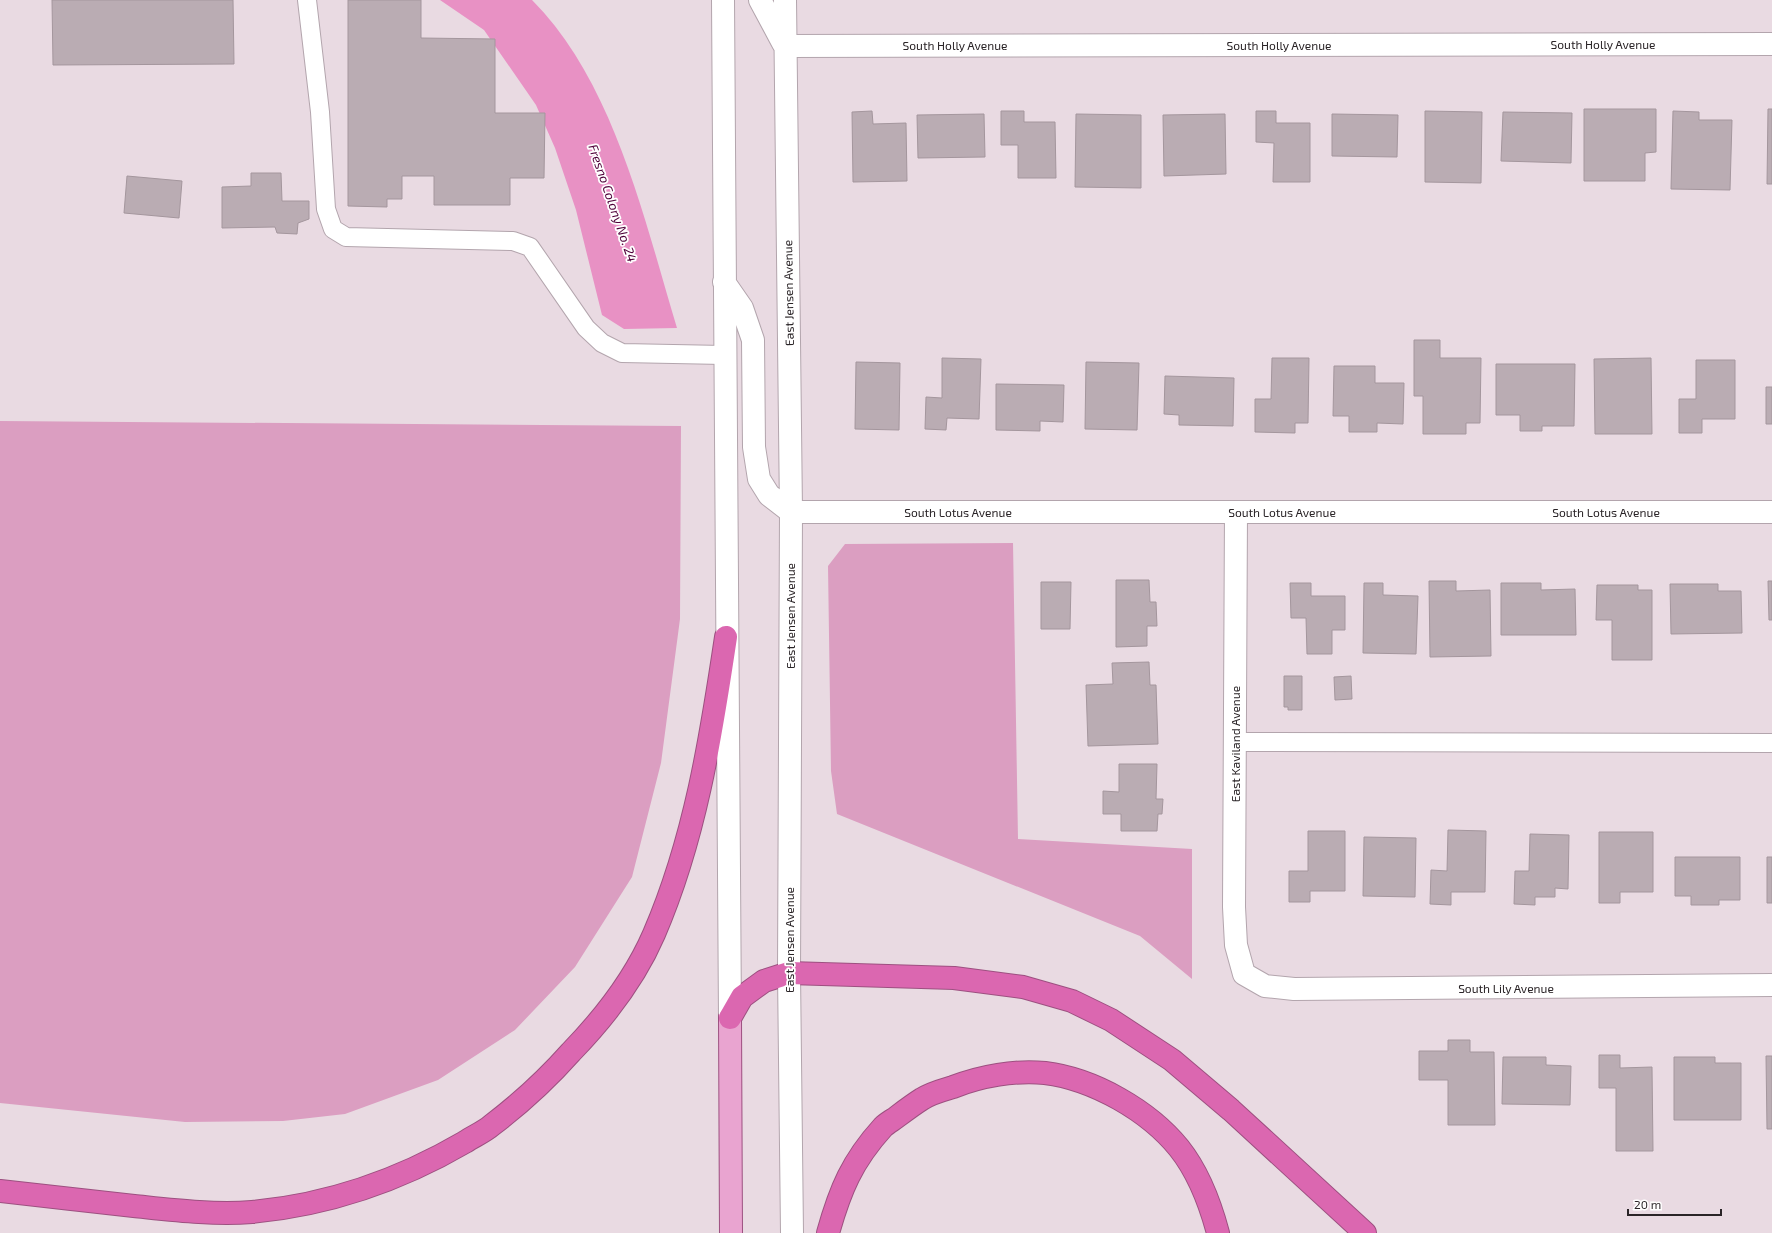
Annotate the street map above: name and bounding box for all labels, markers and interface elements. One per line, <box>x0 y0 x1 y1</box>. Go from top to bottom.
street label: South Holly Avenue <box>1551 37 1656 51</box>
street label: South Holly Avenue <box>903 38 1008 52</box>
street label: South Holly Avenue <box>1227 38 1332 52</box>
water label: Fresno Colony No. 24 <box>585 142 641 264</box>
street label: East Jensen Avenue <box>780 240 796 346</box>
street label: South Lotus Avenue <box>904 505 1012 519</box>
street label: South Lotus Avenue <box>1228 505 1336 519</box>
street label: South Lotus Avenue <box>1552 505 1660 519</box>
street label: East Jensen Avenue <box>783 563 797 669</box>
street label: East Kaviland Avenue <box>1228 686 1242 802</box>
street label: East Jensen Avenue <box>782 887 796 993</box>
street label: South Lily Avenue <box>1458 981 1554 995</box>
scale bar <box>1628 1191 1721 1217</box>
text: 20 m <box>1634 1197 1661 1211</box>

